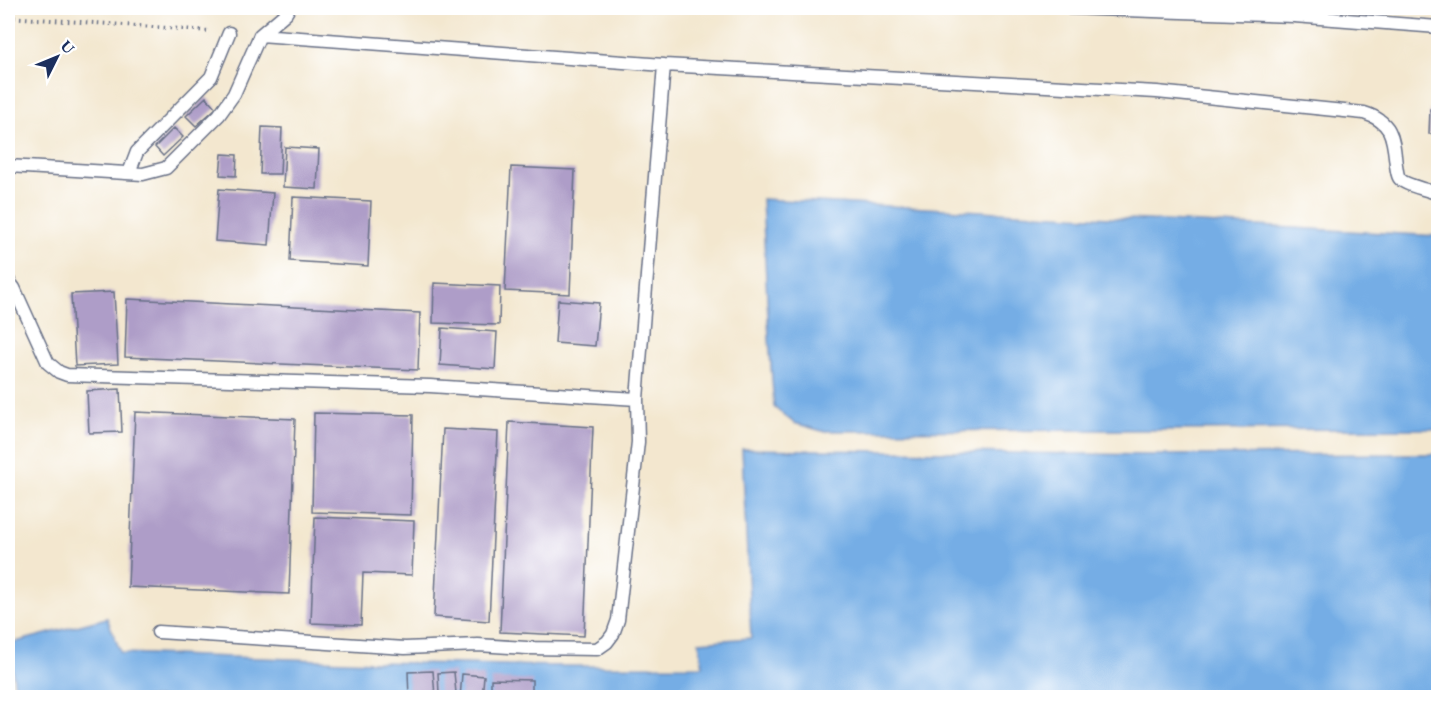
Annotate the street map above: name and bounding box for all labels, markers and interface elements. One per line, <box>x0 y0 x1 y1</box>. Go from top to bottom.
north arrow <box>27 27 87 87</box>
text: U <box>56 36 79 59</box>

